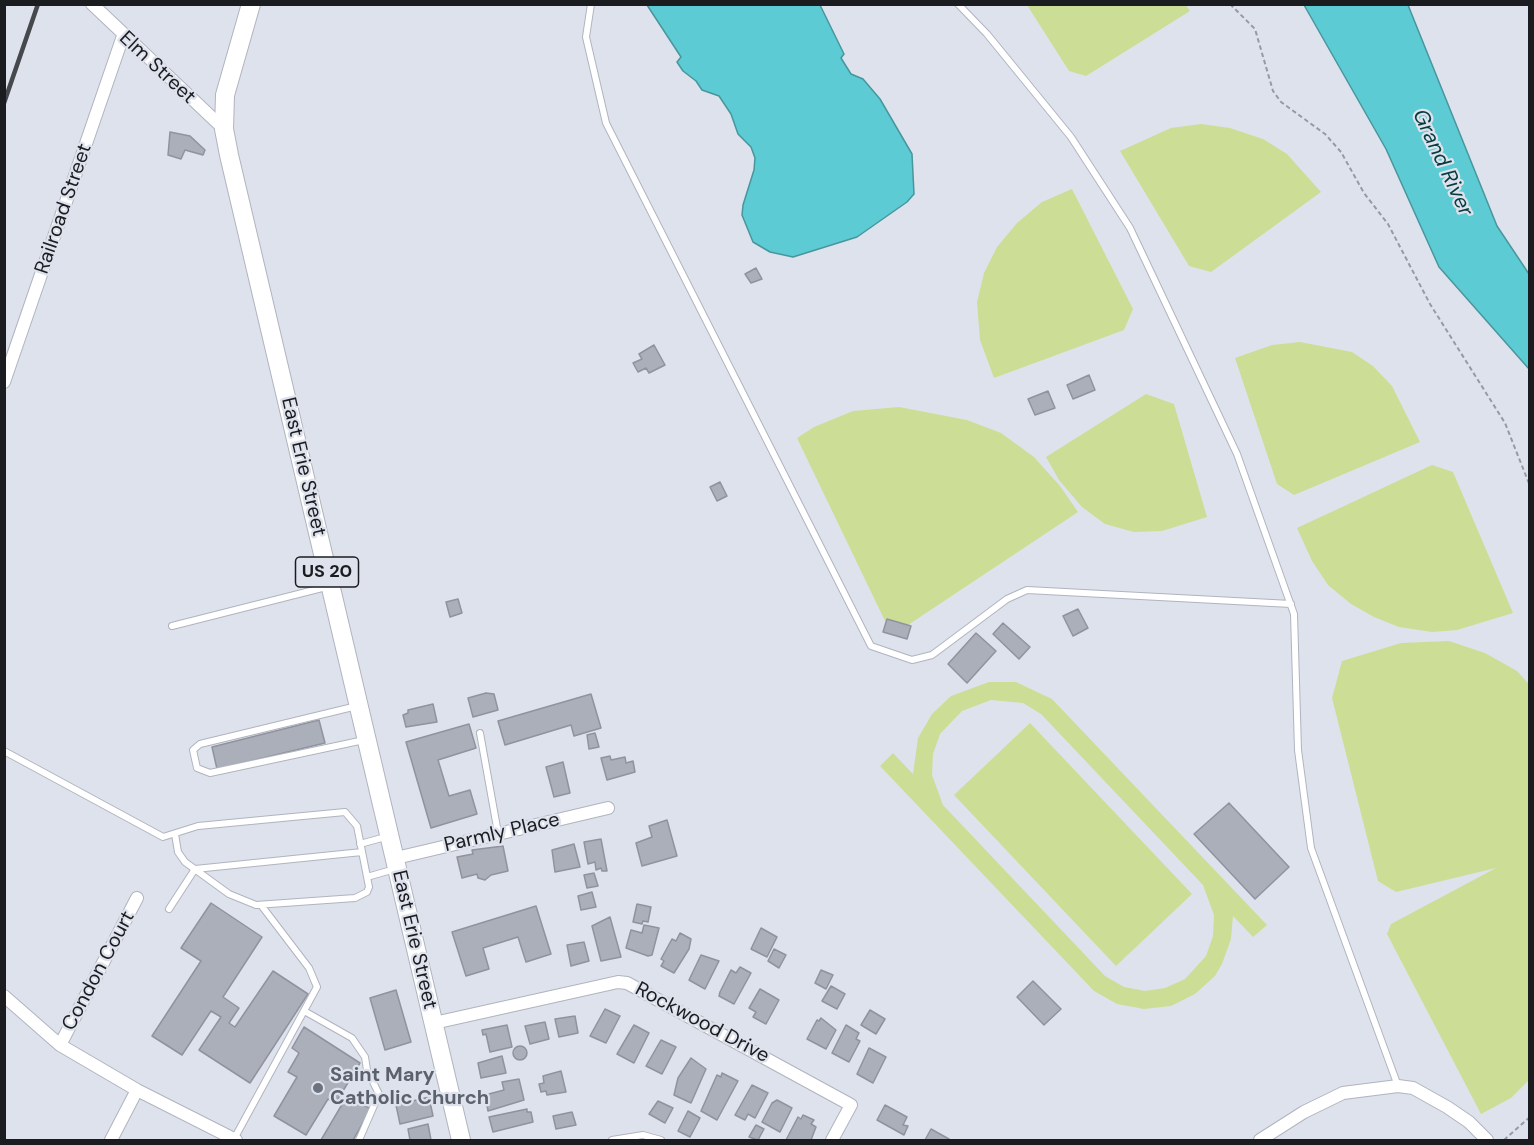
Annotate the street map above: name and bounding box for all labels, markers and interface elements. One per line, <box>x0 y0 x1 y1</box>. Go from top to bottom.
street label: Elm Street <box>114 27 200 109</box>
water label: Grand River <box>1406 106 1478 220</box>
street label: Railroad Street <box>31 141 97 277</box>
street label: East Erie Street <box>275 395 331 539</box>
road number: US 20 <box>296 557 358 587</box>
street label: Parmly Place <box>442 808 562 858</box>
street label: East Erie Street <box>386 868 442 1012</box>
street label: Condon Court <box>57 907 141 1035</box>
street label: Rockwood Drive <box>631 978 773 1068</box>
place label: Saint Mary Catholic Church <box>330 1064 489 1111</box>
marker: Saint Mary Catholic Church <box>311 1081 325 1095</box>

